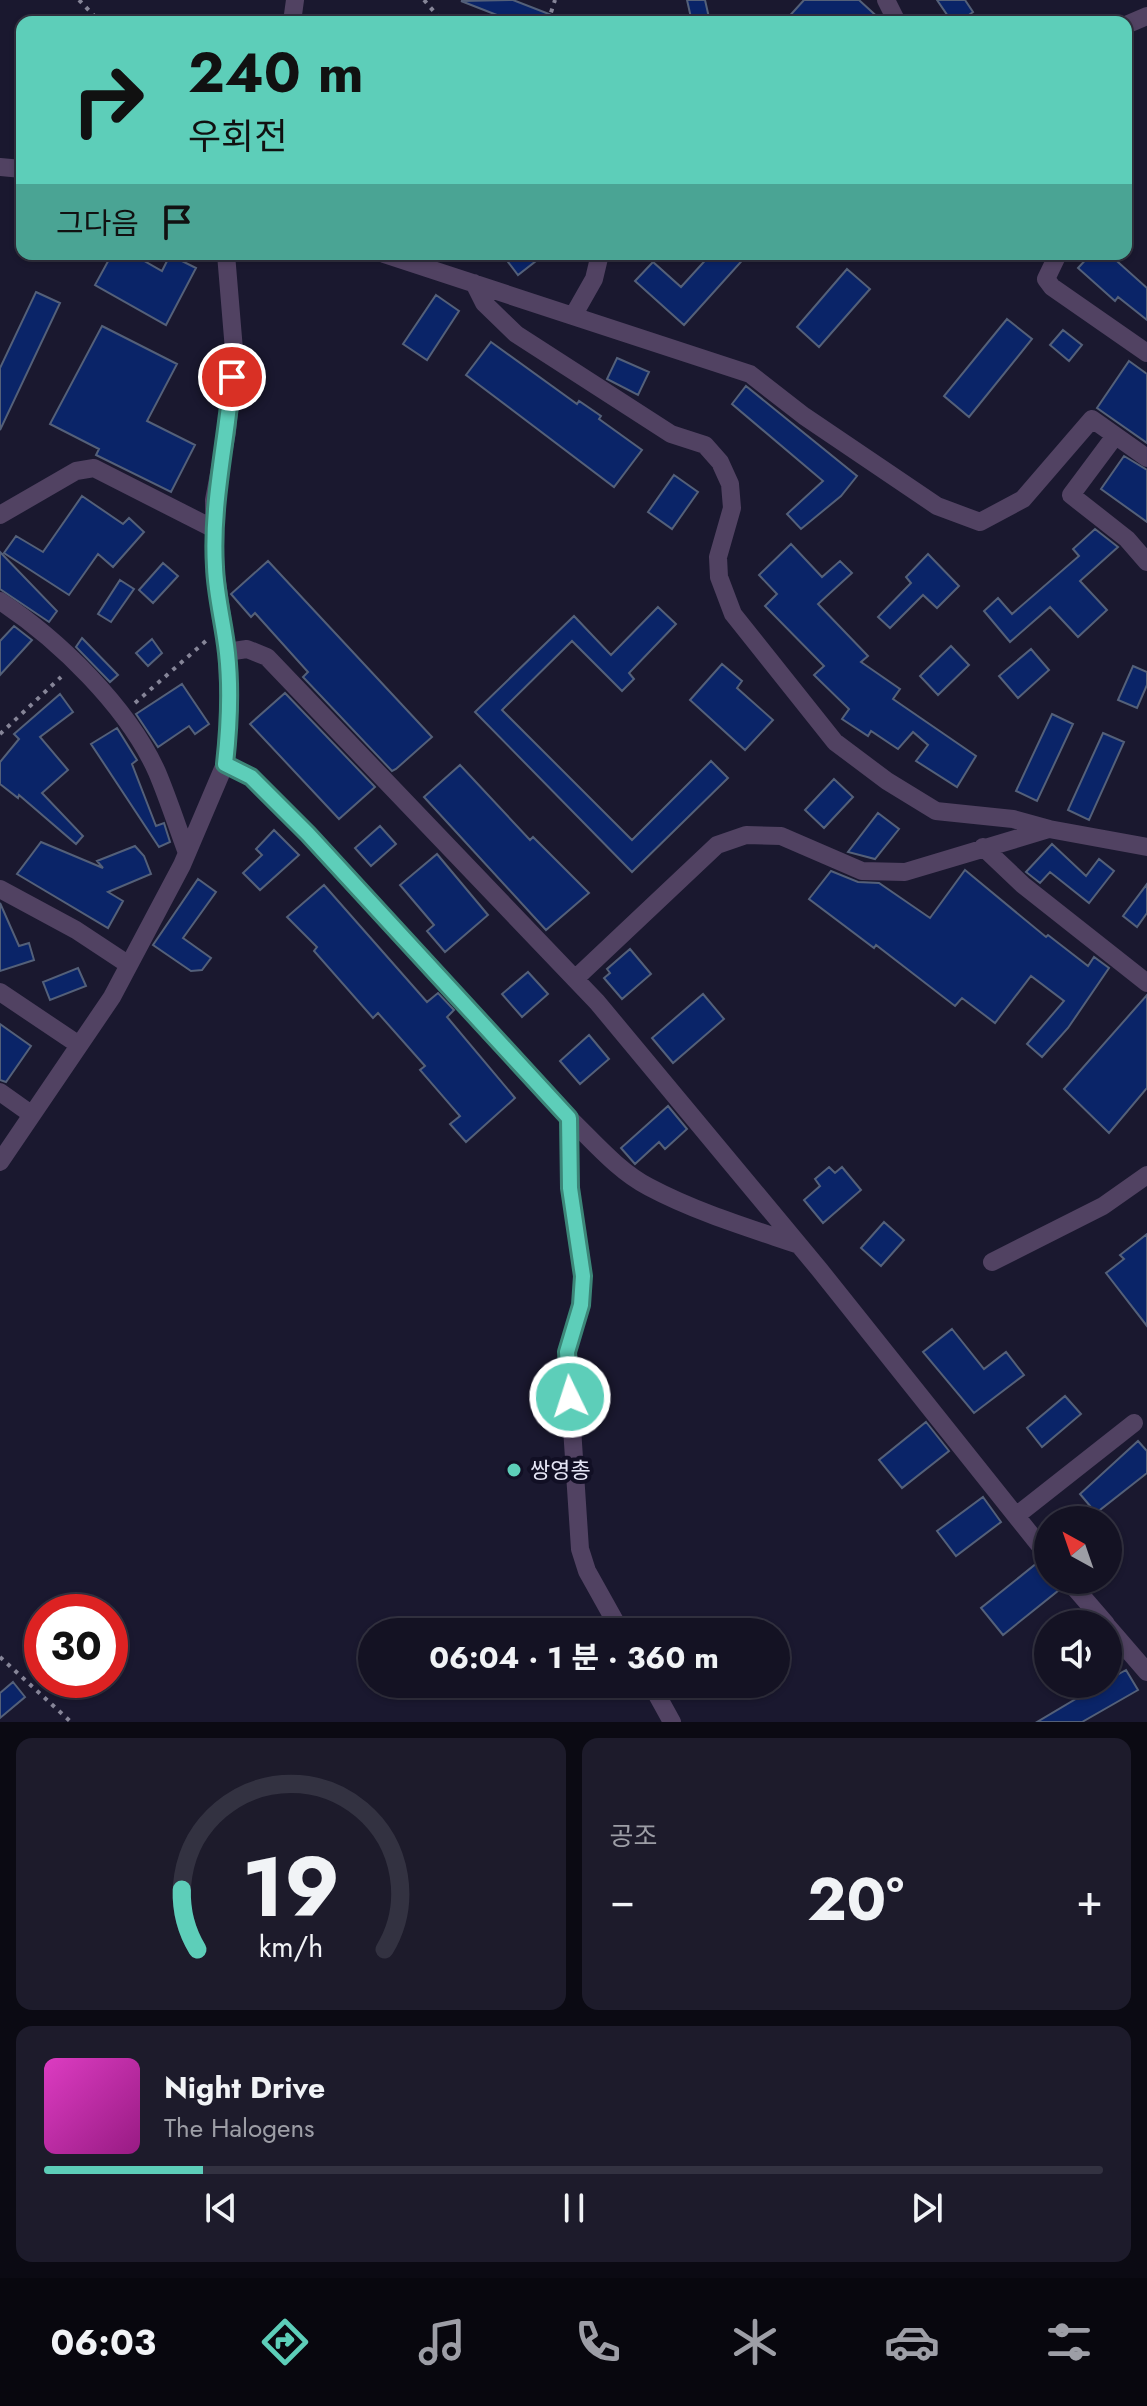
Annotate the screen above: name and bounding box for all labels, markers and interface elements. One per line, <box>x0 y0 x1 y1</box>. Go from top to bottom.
text: 240 m <box>188 32 364 113</box>
icon: right <box>56 48 160 152</box>
text: 우회전 <box>188 110 287 162</box>
icon: arrive <box>155 200 199 244</box>
text: 그다음 <box>56 202 139 245</box>
pin <box>198 343 266 411</box>
icon: arrive <box>210 355 254 399</box>
position arrow <box>528 1355 612 1439</box>
place label: 쌍영총 <box>530 1454 591 1486</box>
marker: 쌍영총 <box>505 1461 523 1479</box>
north arrow <box>1034 1506 1122 1594</box>
map controls <box>1034 1506 1122 1698</box>
speed limit sign: 30 <box>24 1594 128 1698</box>
button: sound <box>1034 1610 1122 1698</box>
text: 06:04 · 1 분 · 360 m <box>429 1636 719 1679</box>
text: 공조 <box>610 1817 657 1855</box>
text: 19 <box>242 1827 340 1947</box>
text: 20° <box>807 1856 904 1943</box>
text: − <box>610 1868 635 1932</box>
text: + <box>1076 1868 1103 1932</box>
text: km/h <box>258 1926 323 1968</box>
text: Night Drive <box>164 2066 325 2109</box>
text: The Halogens <box>164 2109 315 2147</box>
icon: previous <box>199 2186 243 2230</box>
icon: pause <box>552 2186 596 2230</box>
icon: next <box>905 2186 949 2230</box>
icon: directions <box>257 2314 313 2370</box>
icon: music <box>414 2314 470 2370</box>
icon: phone <box>570 2314 626 2370</box>
icon: climate <box>727 2314 783 2370</box>
icon: car <box>884 2314 940 2370</box>
icon: filters <box>1041 2314 1097 2370</box>
text: 06:03 <box>50 2316 156 2368</box>

